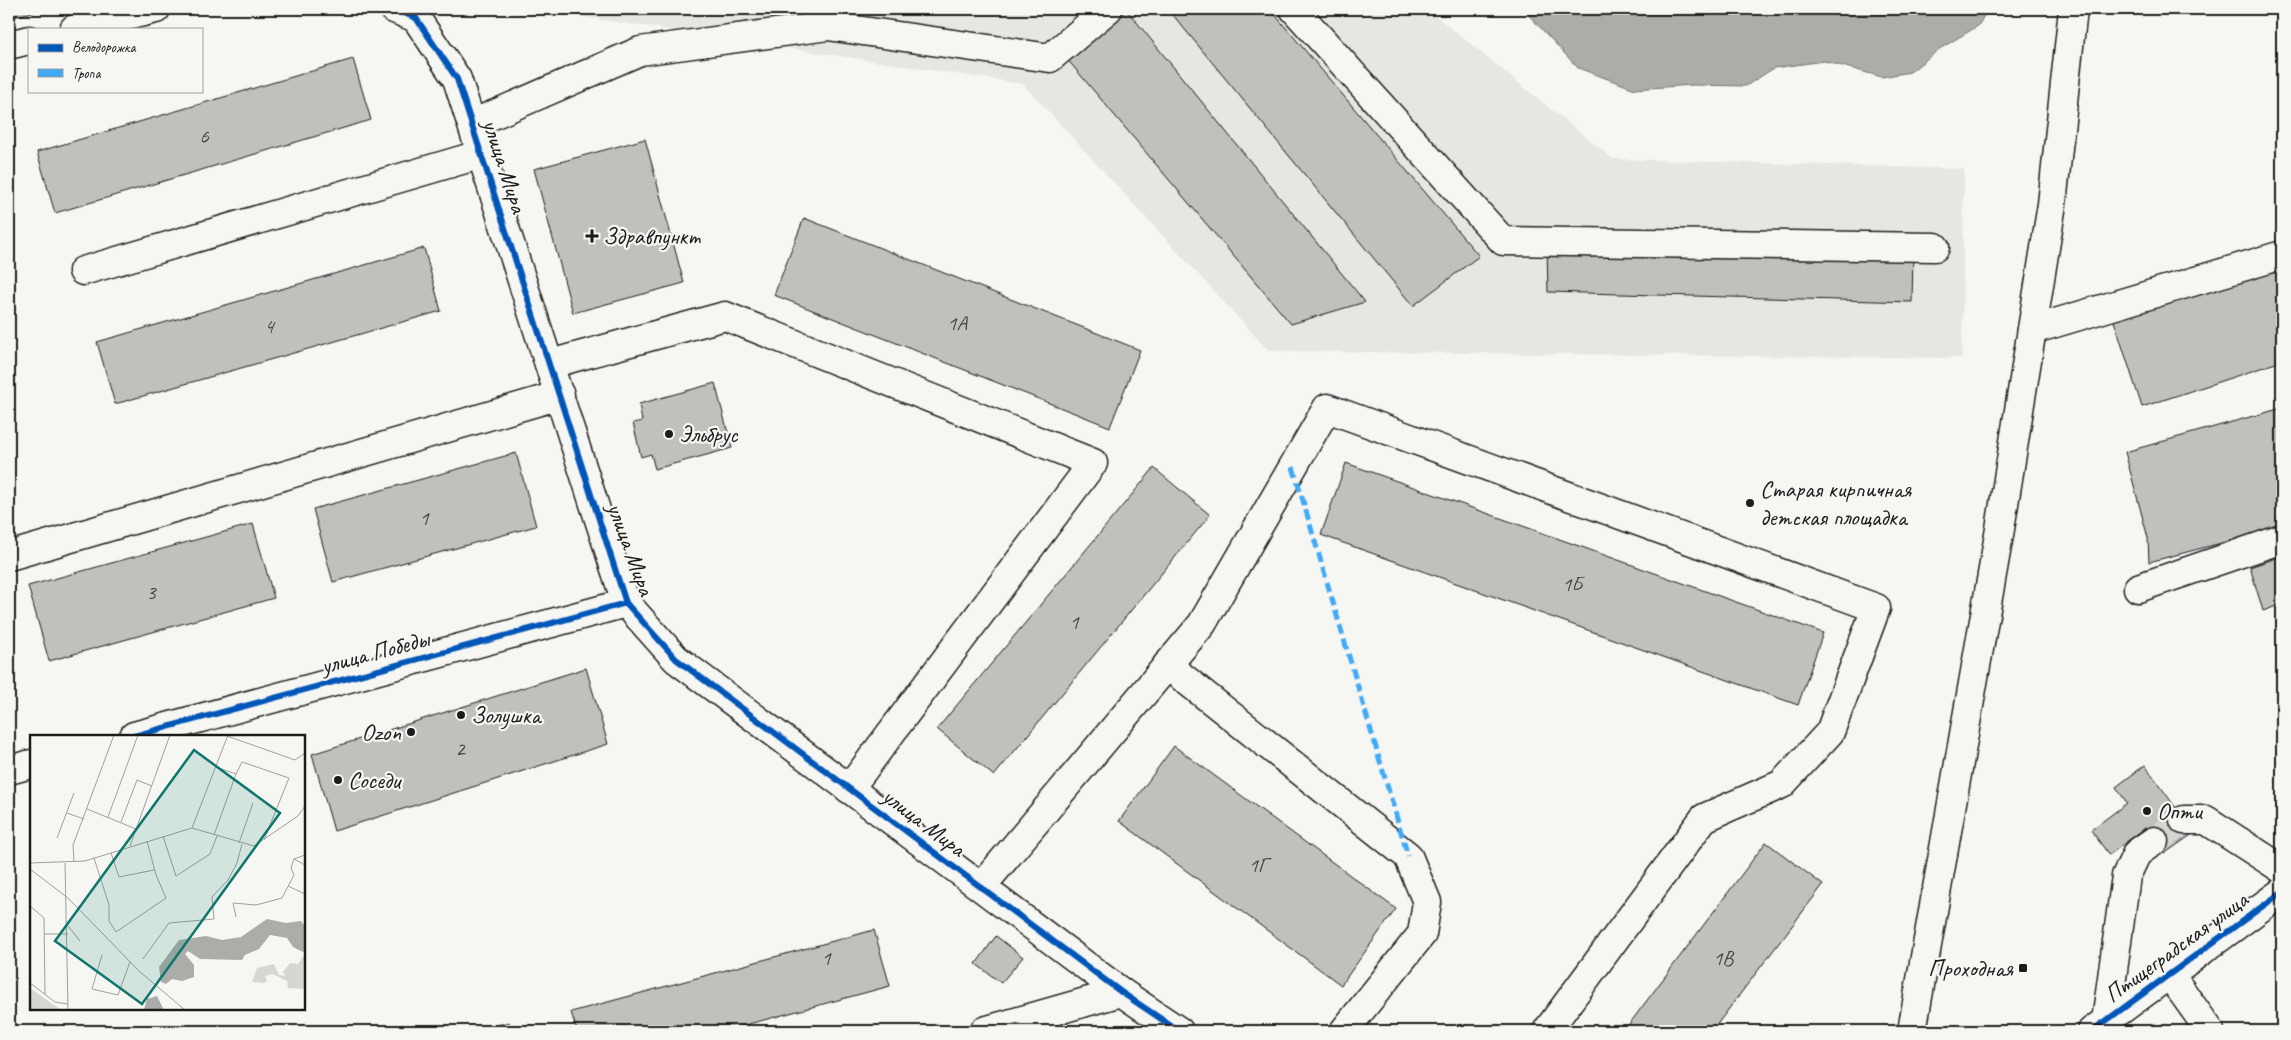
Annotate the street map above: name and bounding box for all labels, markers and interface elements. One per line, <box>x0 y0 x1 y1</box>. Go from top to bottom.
legend <box>28 28 202 92</box>
text: Велодорожка <box>72 38 136 57</box>
text: Тропа <box>72 64 101 83</box>
street label: улица Мира <box>475 114 535 218</box>
house number: 6 <box>199 123 209 149</box>
place label: Здравпункт <box>603 221 701 251</box>
marker: Здравпункт <box>585 229 599 243</box>
house number: 1А <box>947 310 968 336</box>
house number: 4 <box>264 313 276 339</box>
place label: Эльбрус <box>679 419 739 449</box>
marker: Эльбрус <box>663 428 675 440</box>
place label: Старая кирпичная детская площадка <box>1760 474 1913 532</box>
street label: улица Мира <box>600 497 662 601</box>
marker: Старая кирпичная детская площадка <box>1744 497 1756 509</box>
house number: 1 <box>419 505 430 531</box>
house number: 1Б <box>1562 571 1585 597</box>
house number: 3 <box>146 579 157 605</box>
house number: 1 <box>1069 609 1080 635</box>
street label: улица Победы <box>316 623 435 681</box>
place label: Золушка <box>471 700 542 730</box>
marker: Золушка <box>455 709 467 721</box>
place label: Ozon <box>362 717 401 747</box>
marker: Ozon <box>405 726 417 738</box>
inset map <box>30 735 305 1010</box>
house number: 2 <box>455 736 466 762</box>
place label: Соседи <box>348 765 403 795</box>
marker: Соседи <box>332 774 344 786</box>
street label: улица Мира <box>875 780 973 864</box>
place label: Опти <box>2157 796 2204 826</box>
marker: Опти <box>2141 805 2153 817</box>
house number: 1Г <box>1248 852 1272 878</box>
street label: Птицеградская улица <box>2098 884 2255 1009</box>
house number: 1 <box>821 945 832 971</box>
house number: 1В <box>1713 945 1735 971</box>
place label: Проходная <box>1928 953 2014 983</box>
marker: Проходная <box>2017 962 2029 974</box>

